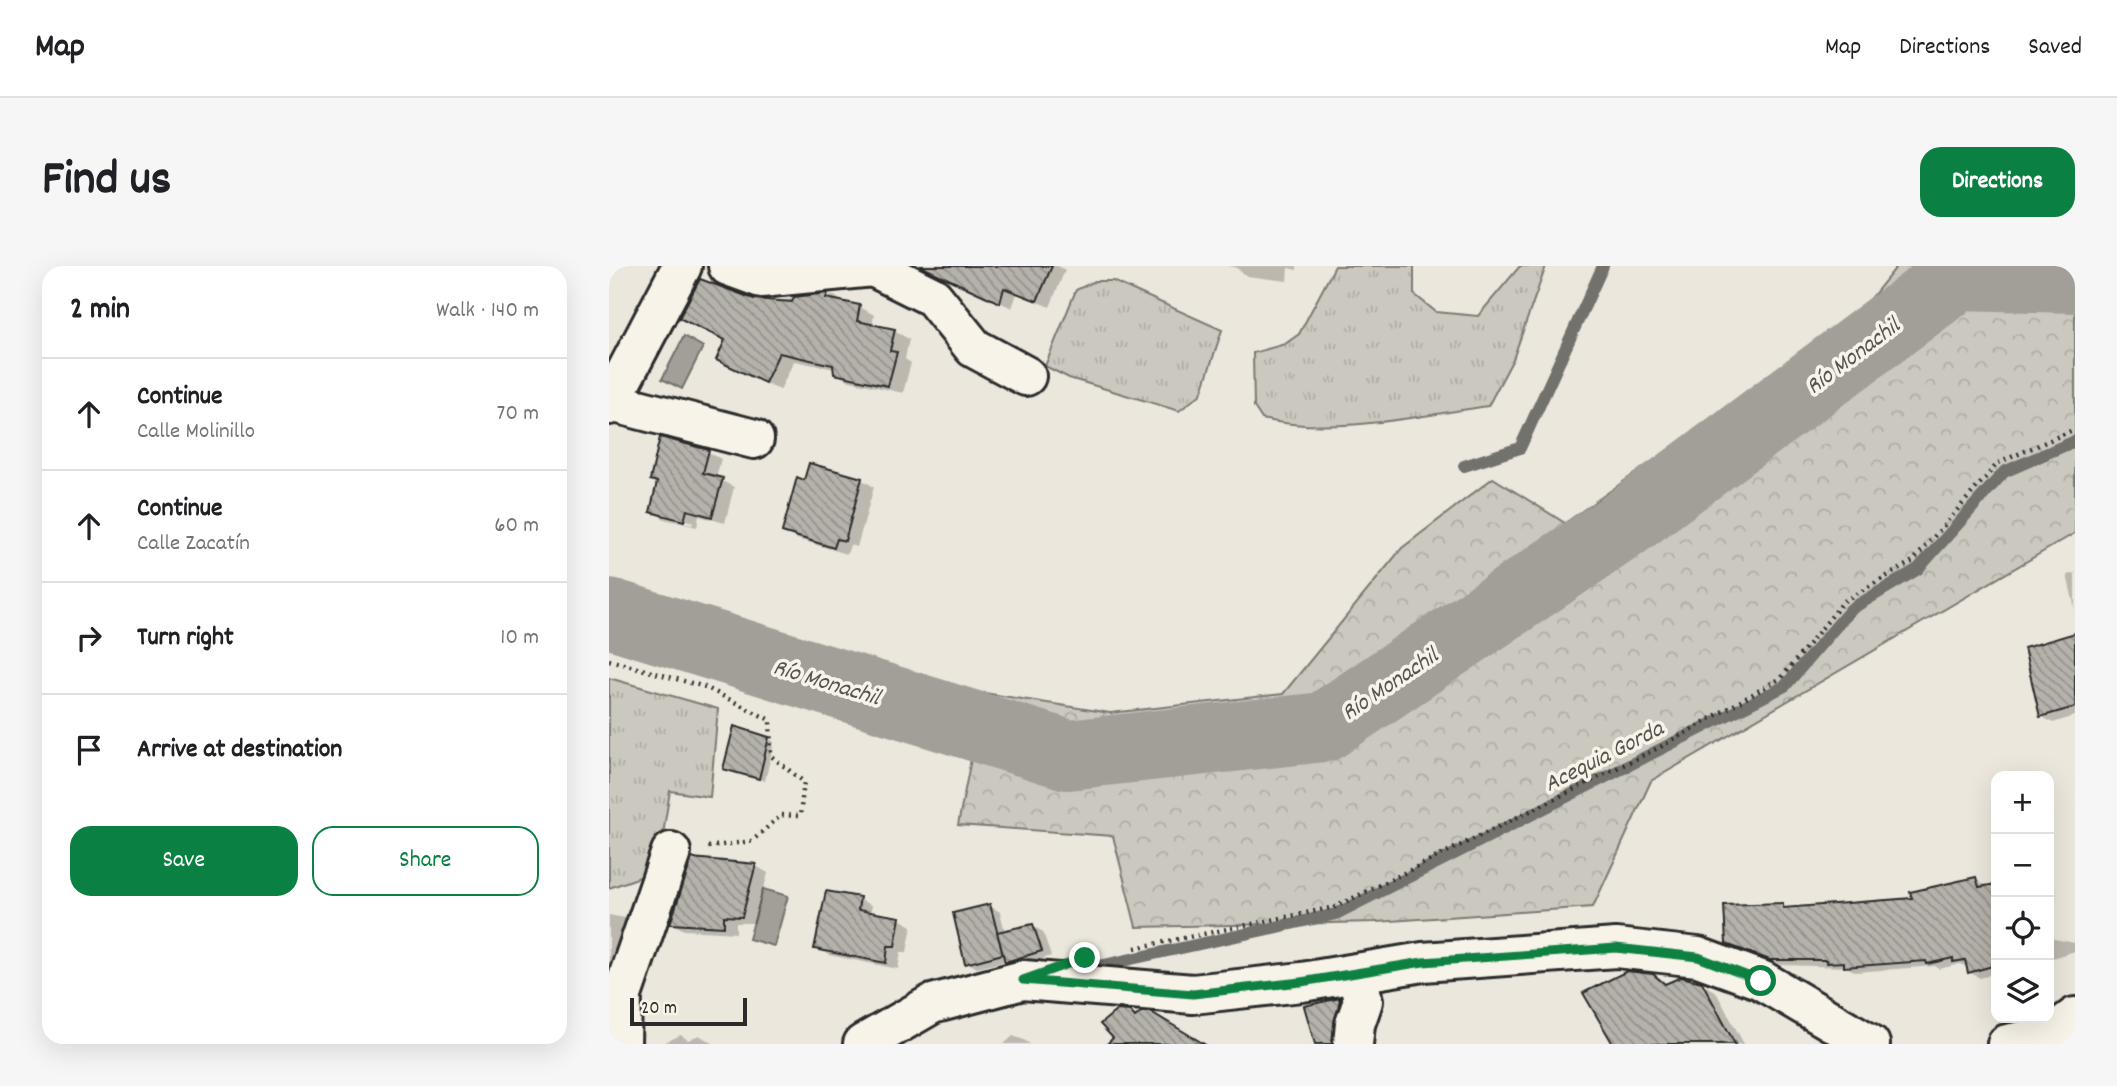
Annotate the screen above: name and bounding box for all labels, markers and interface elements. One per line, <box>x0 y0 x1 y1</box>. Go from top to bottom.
text: Map <box>35 25 85 72</box>
text: Map <box>1825 31 1861 65</box>
text: Directions <box>1899 31 1990 65</box>
text: Saved <box>2028 31 2082 65</box>
text: Find us <box>42 147 171 217</box>
button: Directions <box>1920 147 2075 217</box>
text: 2 min <box>70 290 130 333</box>
text: Walk · 140 m <box>436 295 539 328</box>
water label: Río Monachil <box>1800 309 1910 404</box>
text: Continue <box>137 379 222 416</box>
icon: ahead <box>70 395 108 433</box>
text: 70 m <box>497 398 539 431</box>
text: Calle Molinillo <box>137 416 255 449</box>
text: Continue <box>137 491 222 528</box>
icon: ahead <box>70 507 108 545</box>
text: 60 m <box>494 510 539 543</box>
text: Calle Zacatín <box>137 528 250 561</box>
icon: right <box>70 619 108 657</box>
text: Turn right <box>137 620 234 657</box>
text: 10 m <box>500 622 539 655</box>
water label: Río Monachil <box>1336 639 1448 730</box>
water label: Río Monachil <box>768 652 886 717</box>
water label: Acequia Gorda <box>1539 712 1671 802</box>
icon: arrive <box>70 731 108 769</box>
text: Arrive at destination <box>137 732 342 769</box>
map controls <box>1991 771 2054 1023</box>
button: + <box>1991 771 2054 834</box>
button: Save <box>70 826 298 896</box>
button: Share <box>312 826 539 896</box>
button: − <box>1991 834 2054 897</box>
button: locate <box>1991 897 2054 960</box>
route end <box>1069 942 1100 973</box>
button: layers <box>1991 960 2054 1023</box>
route start <box>1745 965 1776 996</box>
scale bar <box>630 995 747 1027</box>
text: 20 m <box>641 996 677 1023</box>

